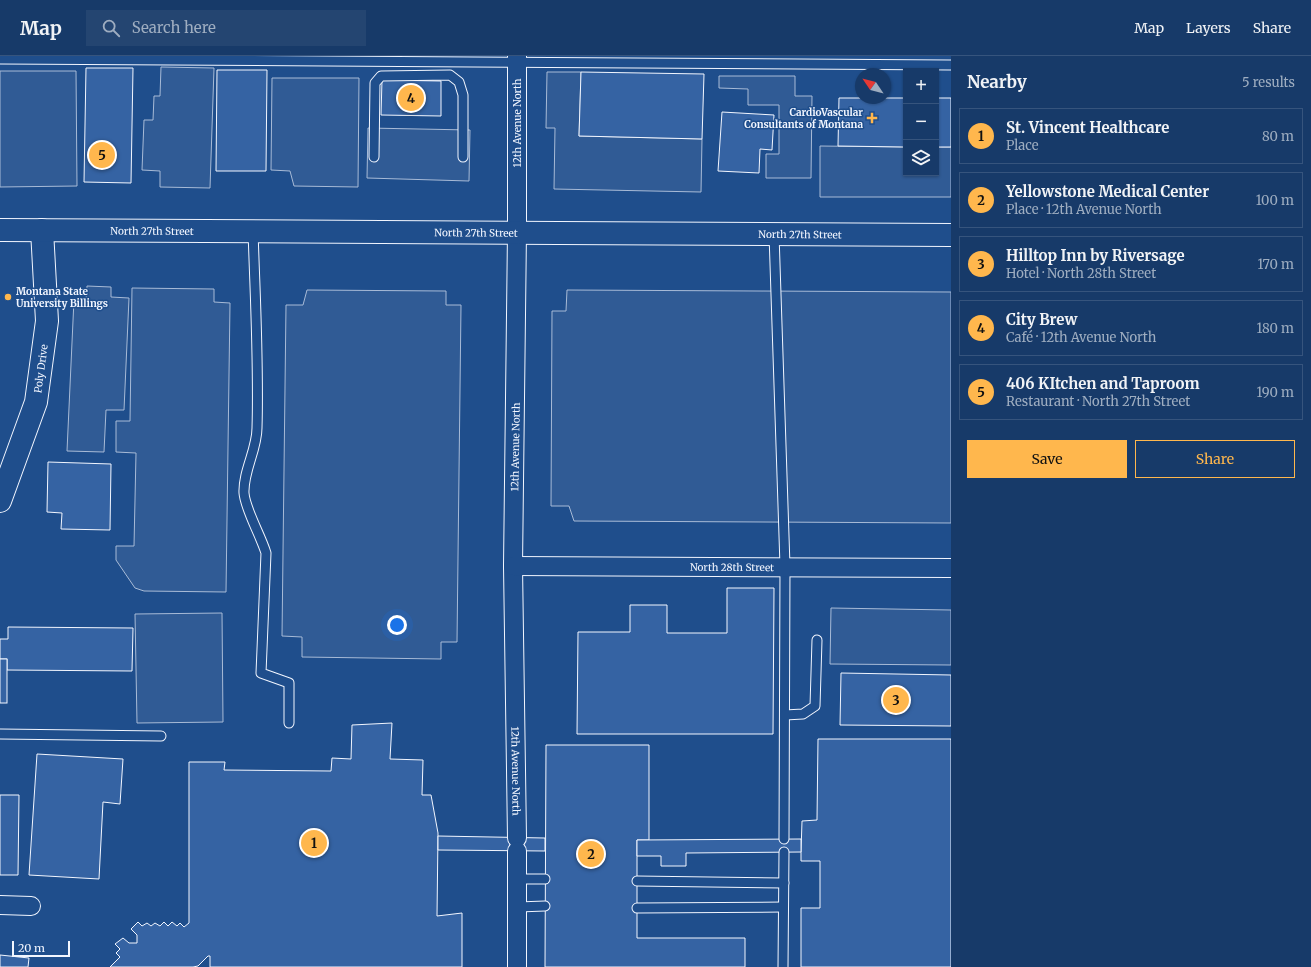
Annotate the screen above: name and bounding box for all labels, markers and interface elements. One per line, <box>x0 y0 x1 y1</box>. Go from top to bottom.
search box <box>86 10 366 46</box>
text: Map <box>20 16 62 40</box>
icon: search <box>100 17 122 39</box>
text: Search here <box>132 18 216 37</box>
text: Map <box>1134 19 1164 37</box>
text: Layers <box>1186 19 1231 37</box>
text: Share <box>1253 19 1291 37</box>
north arrow <box>855 68 891 104</box>
map controls <box>903 68 939 176</box>
button: + <box>903 68 939 104</box>
text: Nearby <box>967 71 1027 93</box>
text: 5 results <box>1242 74 1295 91</box>
street label: 12th Avenue North <box>511 78 524 167</box>
pin: 4 <box>398 83 424 113</box>
button: − <box>903 104 939 140</box>
place label: CardioVascular Consultants of Montana <box>744 106 863 131</box>
marker: CardioVascular Consultants of Montana <box>866 112 878 124</box>
text: St. Vincent Healthcare <box>1006 118 1169 137</box>
text: 1 <box>978 128 984 145</box>
text: 80 m <box>1262 128 1294 145</box>
text: Place <box>1006 137 1039 154</box>
pin: 5 <box>89 140 115 170</box>
button: layers <box>903 140 939 176</box>
text: Yellowstone Medical Center <box>1006 182 1209 201</box>
text: 2 <box>977 192 985 209</box>
text: 100 m <box>1256 192 1294 209</box>
text: Place · 12th Avenue North <box>1006 201 1162 218</box>
street label: North 27th Street <box>110 225 194 238</box>
street label: North 27th Street <box>434 226 518 240</box>
street label: North 27th Street <box>758 228 842 241</box>
text: Hilltop Inn by Riversage <box>1006 246 1185 265</box>
text: 3 <box>977 256 985 273</box>
text: 170 m <box>1257 256 1294 273</box>
text: Hotel · North 28th Street <box>1006 265 1156 282</box>
place label: Montana State University Billings <box>16 285 108 310</box>
marker: Montana State University Billings <box>3 292 13 302</box>
text: City Brew <box>1006 310 1077 329</box>
text: 4 <box>977 320 985 337</box>
text: 180 m <box>1256 320 1294 337</box>
text: Café · 12th Avenue North <box>1006 329 1156 346</box>
street label: Poly Drive <box>31 343 51 394</box>
text: 406 KItchen and Taproom <box>1006 374 1199 393</box>
text: 5 <box>977 384 985 401</box>
text: 190 m <box>1257 384 1294 401</box>
text: Restaurant · North 27th Street <box>1006 393 1190 410</box>
street label: 12th Avenue North <box>508 402 523 492</box>
button: Save <box>967 440 1127 478</box>
button: Share <box>1135 440 1295 478</box>
street label: North 28th Street <box>690 561 774 574</box>
your location <box>387 615 407 635</box>
pin: 3 <box>883 685 909 715</box>
street label: 12th Avenue North <box>508 726 523 816</box>
pin: 1 <box>301 828 327 858</box>
pin: 2 <box>578 839 604 869</box>
scale bar <box>12 939 70 958</box>
text: 20 m <box>18 941 45 955</box>

